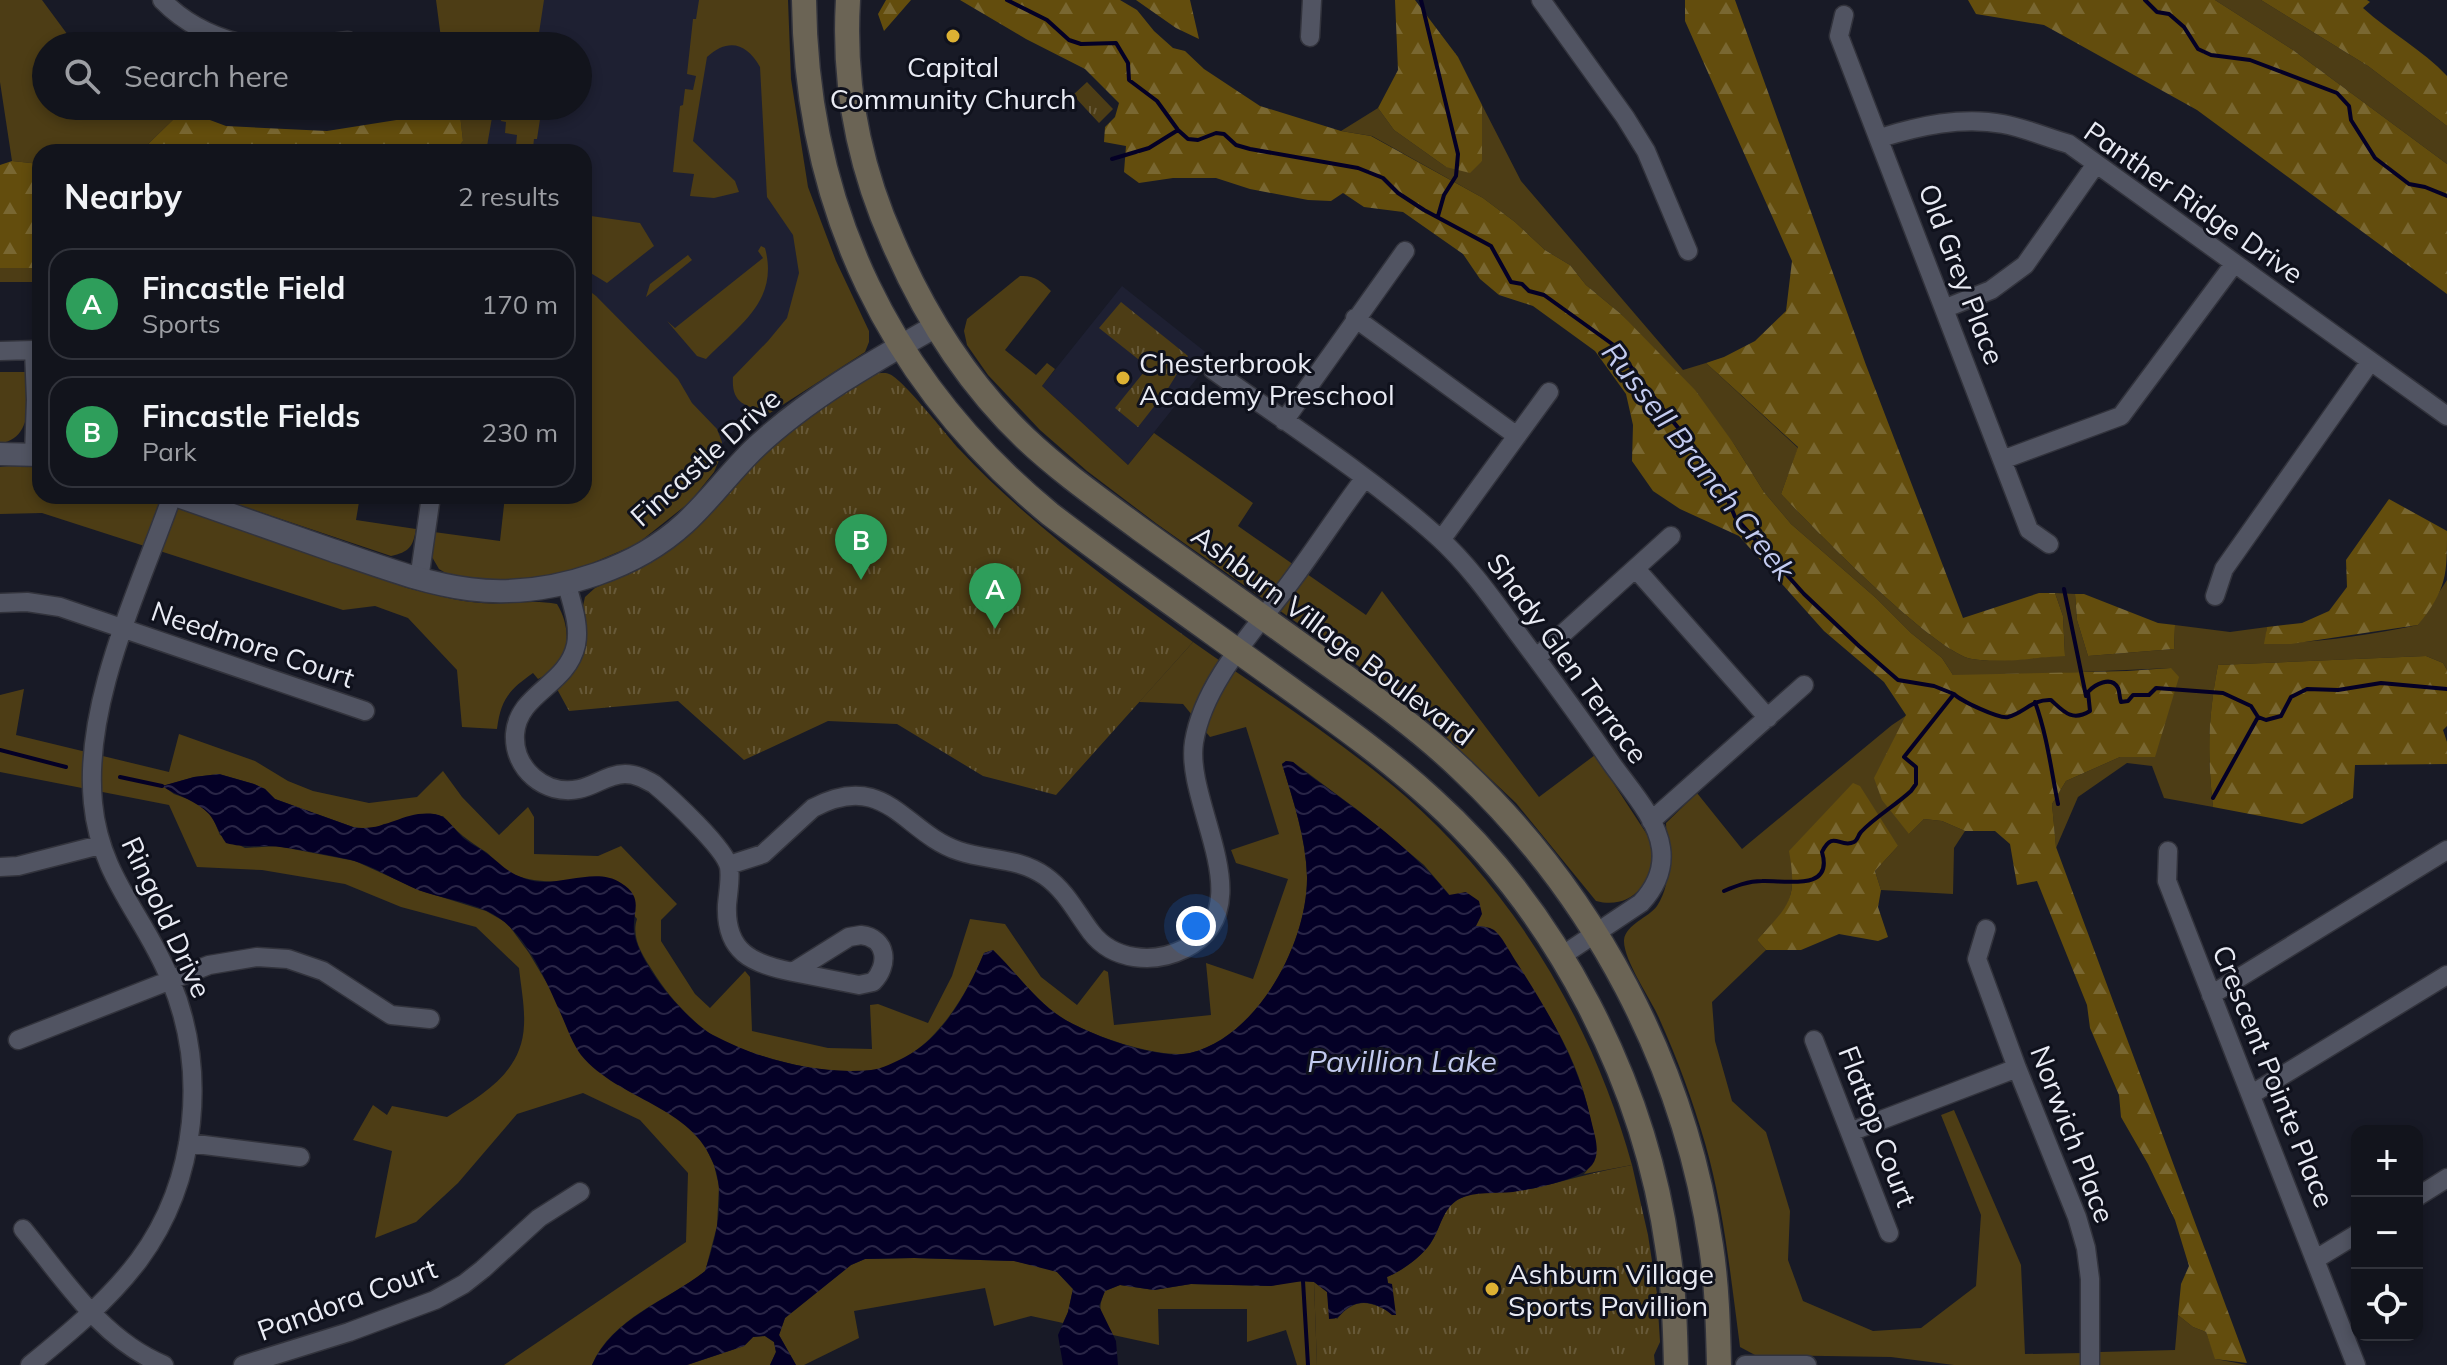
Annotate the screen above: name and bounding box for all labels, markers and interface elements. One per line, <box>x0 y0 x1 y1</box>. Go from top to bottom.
marker: Capital Community Church <box>944 27 962 45</box>
search box <box>32 32 592 120</box>
place label: Capital Community Church <box>830 49 1076 116</box>
icon: search <box>60 54 104 98</box>
text: Search here <box>124 57 289 95</box>
street label: Panther Ridge Drive <box>2078 113 2310 291</box>
text: Nearby <box>64 175 182 218</box>
street label: Old Grey Place <box>1912 179 2012 369</box>
text: 2 results <box>458 180 560 213</box>
text: Fincastle Field <box>142 269 345 307</box>
text: A <box>82 288 102 321</box>
text: 170 m <box>482 288 558 321</box>
text: Sports <box>142 307 221 340</box>
water label: Russell Branch Creek <box>1594 334 1805 589</box>
place label: Chesterbrook Academy Preschool <box>1139 345 1395 412</box>
marker: Chesterbrook Academy Preschool <box>1114 369 1132 387</box>
street label: Fincastle Drive <box>623 381 787 533</box>
text: Fincastle Fields <box>142 397 360 435</box>
text: B <box>83 416 101 449</box>
text: 230 m <box>482 416 558 449</box>
text: Park <box>142 435 197 468</box>
pin: B <box>835 514 887 580</box>
street label: Ashburn Village Boulevard <box>1185 517 1481 753</box>
street label: Shady Glen Terrace <box>1480 546 1656 770</box>
pin: A <box>969 563 1021 629</box>
street label: Needmore Court <box>147 593 359 695</box>
street label: Ringold Drive <box>114 831 220 1003</box>
your location <box>1176 906 1216 946</box>
street label: Crescent Pointe Place <box>2205 940 2343 1212</box>
street label: Norwich Place <box>2023 1040 2123 1228</box>
street label: Flattop Court <box>1831 1041 1925 1212</box>
water label: Pavillion Lake <box>1307 1042 1497 1080</box>
map controls <box>2351 1125 2423 1341</box>
button: + <box>2351 1125 2423 1197</box>
button: − <box>2351 1197 2423 1269</box>
street label: Pandora Court <box>252 1250 442 1348</box>
place label: Ashburn Village Sports Pavillion <box>1508 1256 1714 1323</box>
button: locate <box>2351 1269 2423 1341</box>
marker: Ashburn Village Sports Pavillion <box>1483 1280 1501 1298</box>

